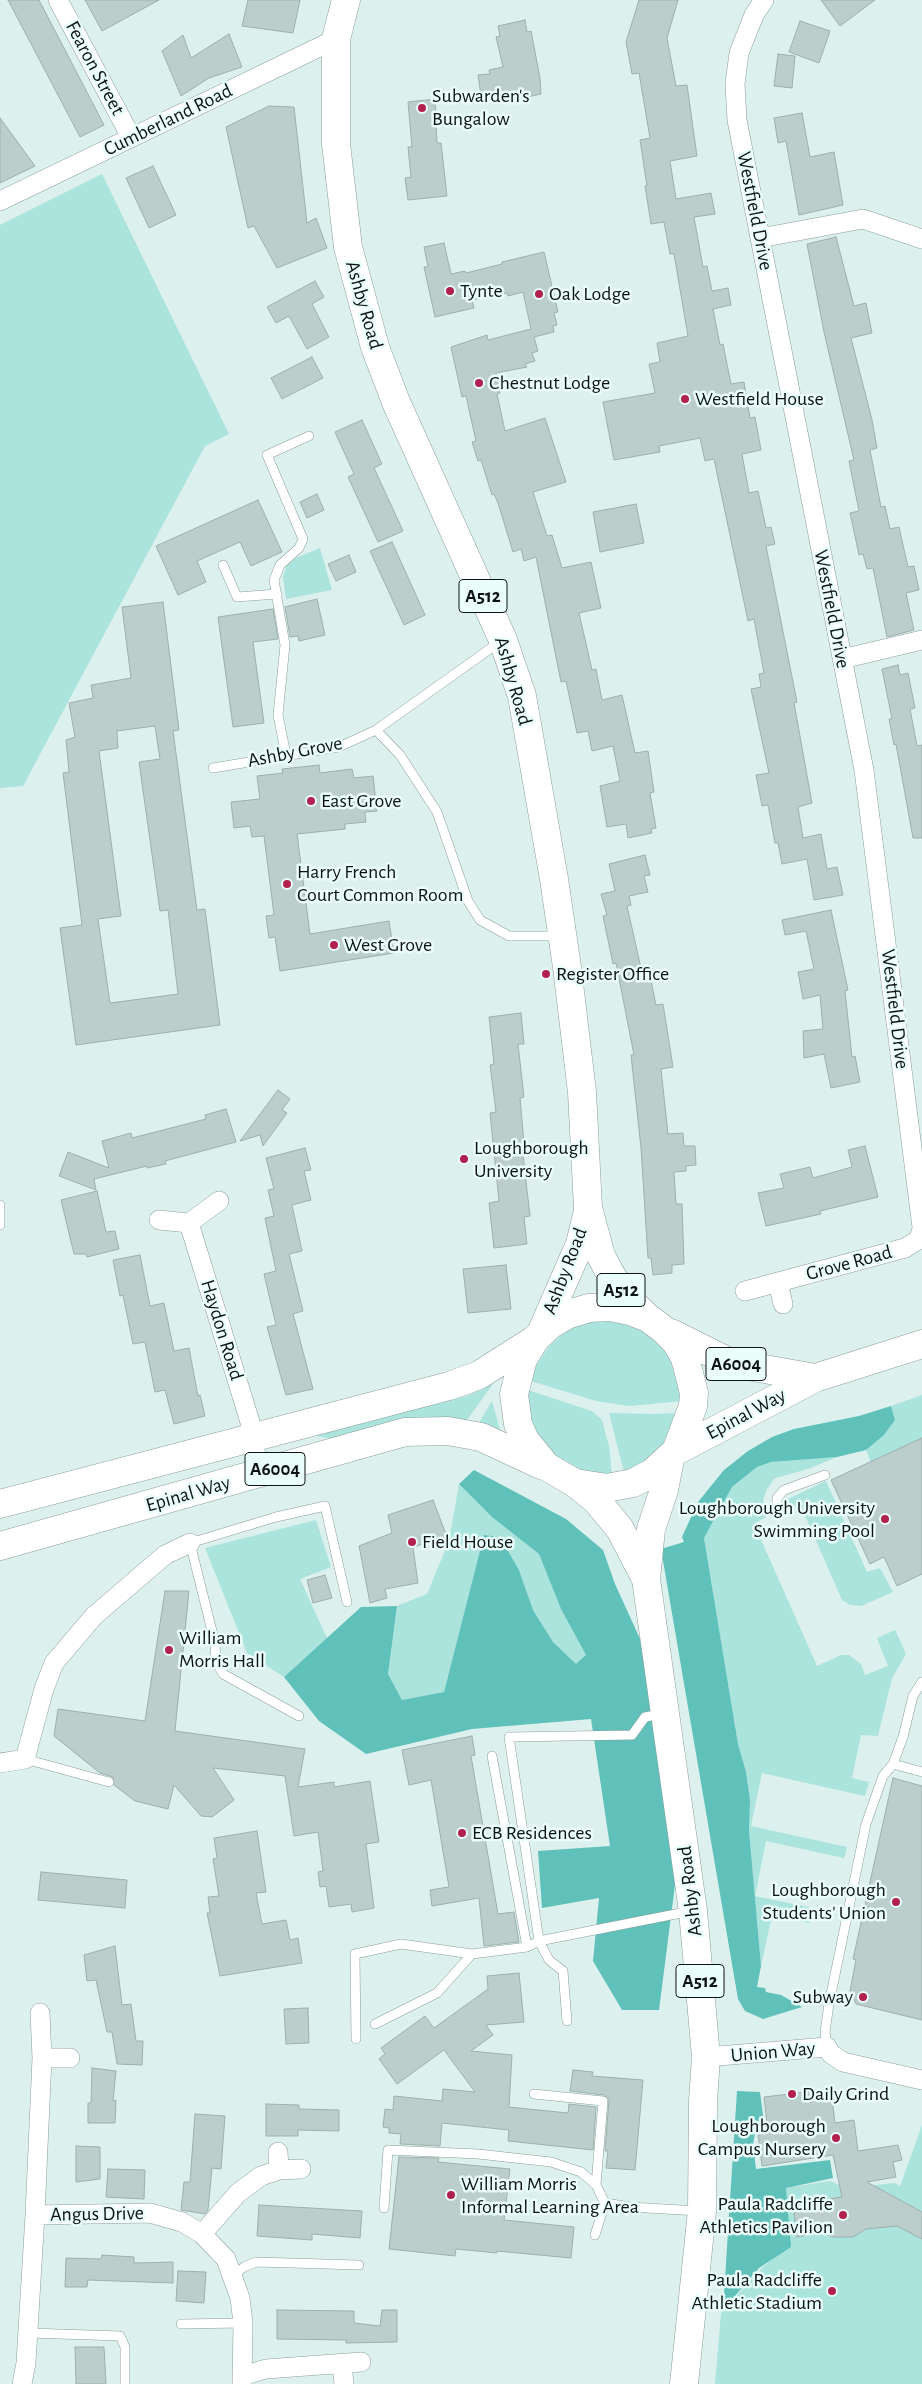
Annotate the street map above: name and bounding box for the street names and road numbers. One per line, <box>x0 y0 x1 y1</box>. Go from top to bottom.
street label: Fearon Street <box>60 17 130 119</box>
street label: Cumberland Road <box>100 79 236 161</box>
street label: Westfield Drive <box>732 150 778 272</box>
street label: Ashby Road <box>340 258 388 352</box>
street label: Westfield Drive <box>809 548 855 670</box>
road number: A512 <box>459 580 507 612</box>
street label: Ashby Road <box>489 634 537 728</box>
street label: Ashby Grove <box>246 731 344 773</box>
street label: Westfield Drive <box>876 948 914 1070</box>
street label: Ashby Road <box>537 1224 593 1318</box>
street label: Grove Road <box>803 1240 895 1286</box>
road number: A512 <box>597 1274 645 1306</box>
street label: Haydon Road <box>195 1277 249 1383</box>
road number: A6004 <box>706 1348 766 1380</box>
street label: Epinal Way <box>702 1383 790 1445</box>
road number: A6004 <box>245 1452 305 1486</box>
street label: Epinal Way <box>143 1471 233 1517</box>
street label: Ashby Road <box>673 1844 707 1938</box>
road number: A512 <box>676 1964 724 1998</box>
street label: Union Way <box>730 2036 816 2068</box>
street label: Angus Drive <box>50 2201 144 2227</box>

